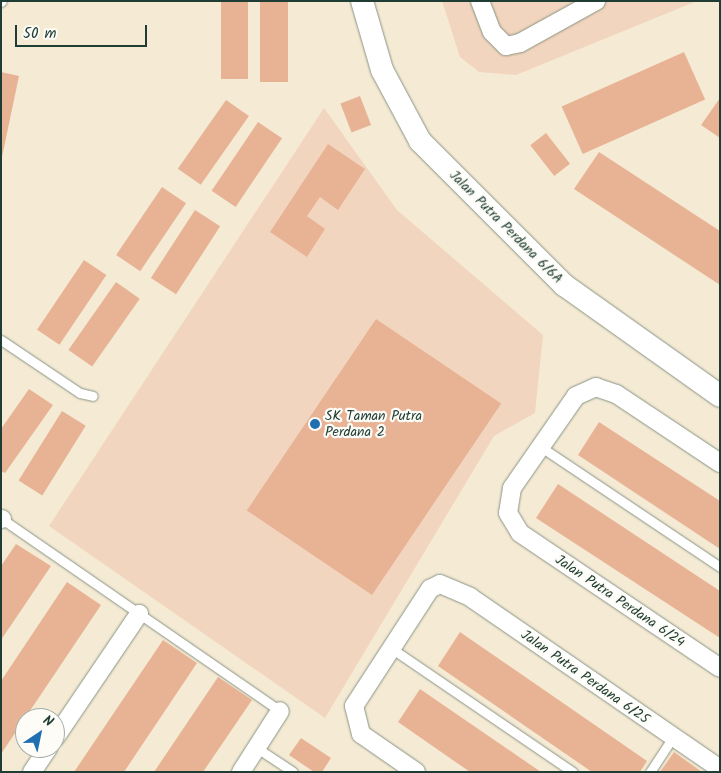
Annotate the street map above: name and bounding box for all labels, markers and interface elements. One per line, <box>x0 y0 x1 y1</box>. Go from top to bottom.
scale bar <box>18 15 150 47</box>
text: 50 m <box>23 22 57 46</box>
street label: Jalan Putra Perdana 6/6A <box>446 167 566 287</box>
place label: SK Taman Putra Perdana 2 <box>325 408 422 441</box>
marker: SK Taman Putra Perdana 2 <box>309 418 321 430</box>
street label: Jalan Putra Perdana 6/24 <box>552 551 688 651</box>
street label: Jalan Putra Perdana 6/25 <box>518 626 652 728</box>
north arrow <box>15 708 65 758</box>
text: N <box>38 710 58 733</box>

